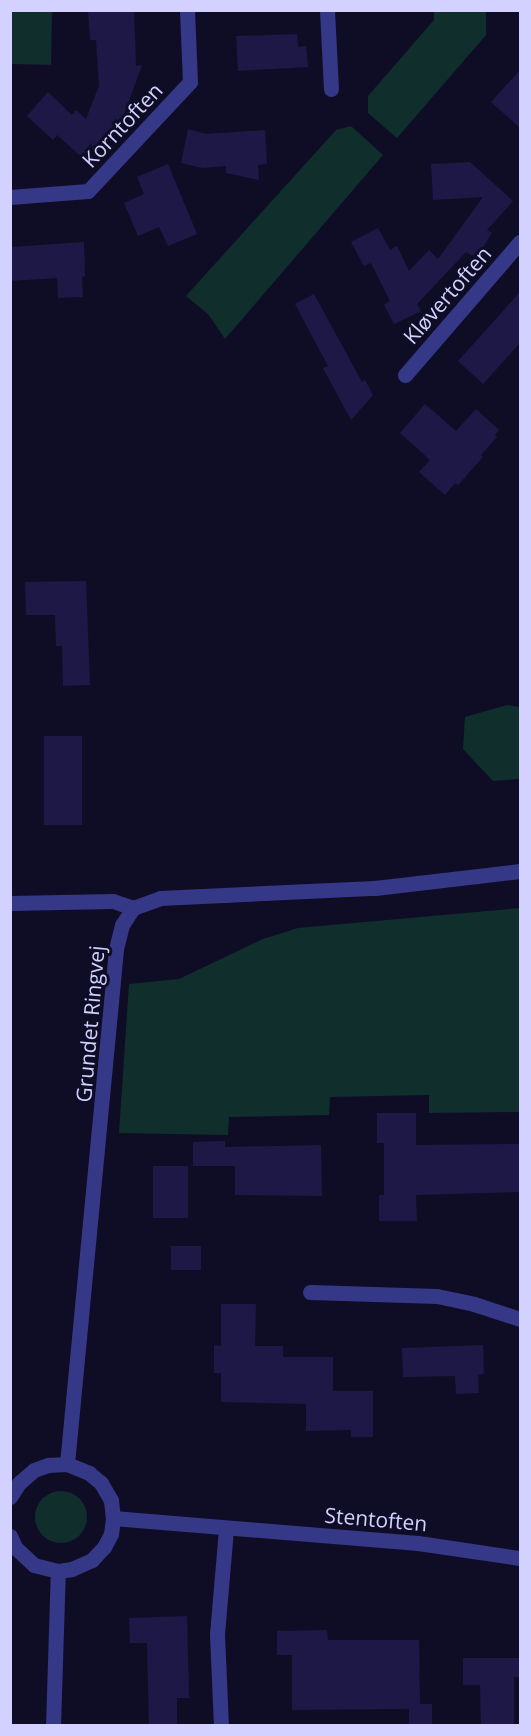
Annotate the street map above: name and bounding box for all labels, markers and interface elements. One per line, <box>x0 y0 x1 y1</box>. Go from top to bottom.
street label: Korntoften <box>77 78 167 172</box>
street label: Kløvertoften <box>398 241 496 349</box>
street label: Grundet Ringvej <box>71 945 109 1103</box>
street label: Stentoften <box>324 1502 428 1536</box>

